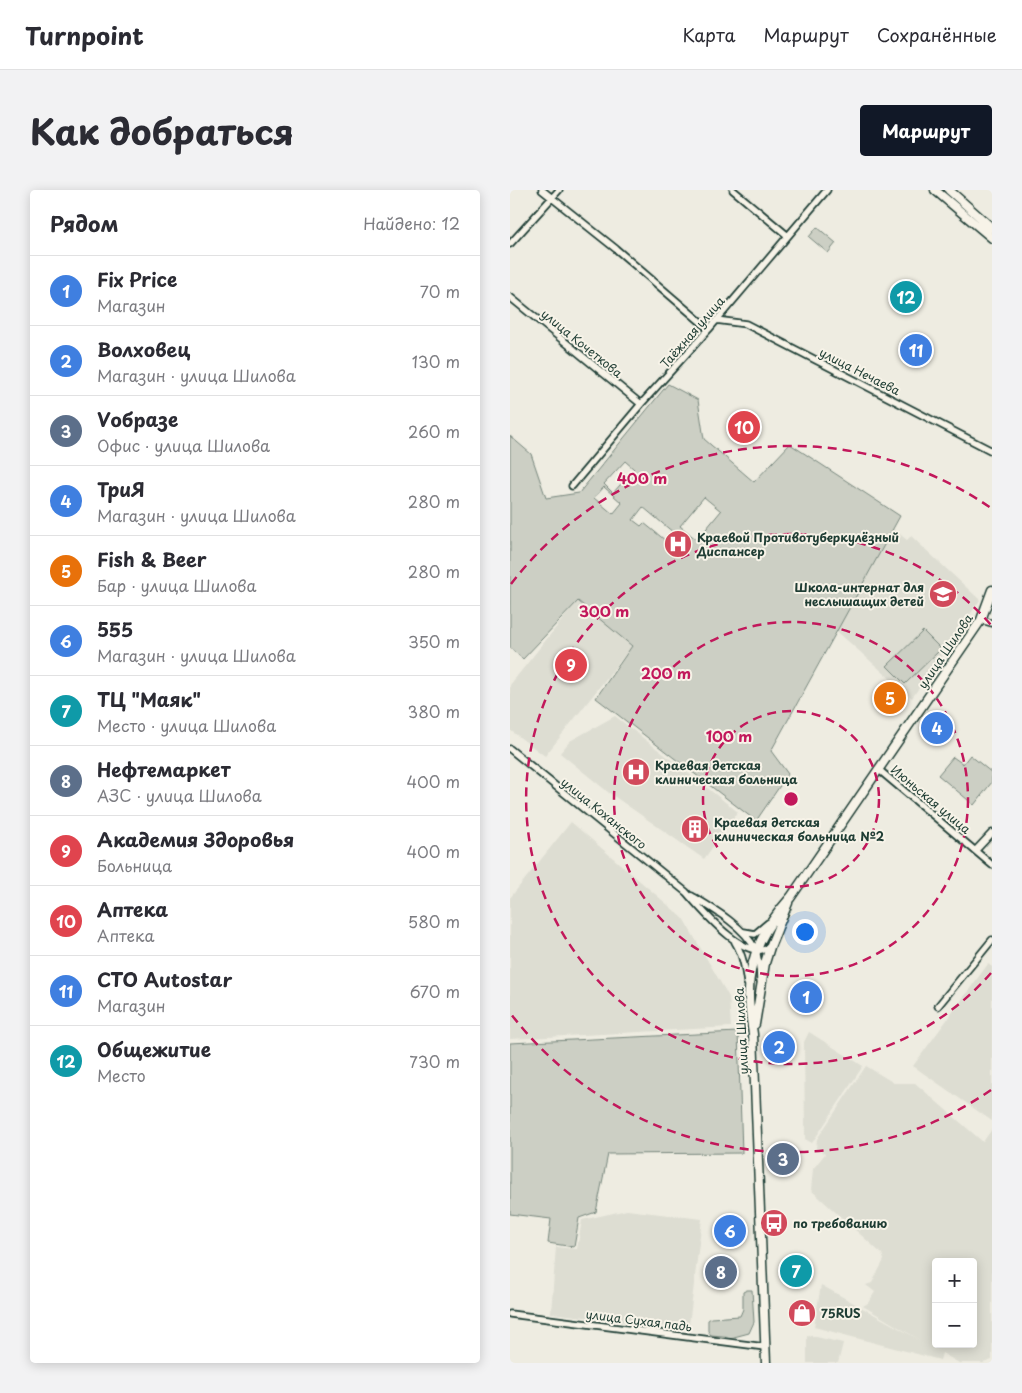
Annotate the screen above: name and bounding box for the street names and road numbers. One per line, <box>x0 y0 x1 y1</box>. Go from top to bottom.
street label: Таёжная улица <box>656 292 729 372</box>
street label: улица Кочеткова <box>537 305 627 382</box>
street label: улица Нечаева <box>816 343 904 399</box>
street label: улица Шилова <box>913 610 977 692</box>
street label: Июньская улица <box>887 760 975 838</box>
street label: улица Коханского <box>557 773 651 853</box>
street label: улица Шилова <box>730 987 752 1075</box>
street label: улица Сухая падь <box>585 1305 693 1335</box>

